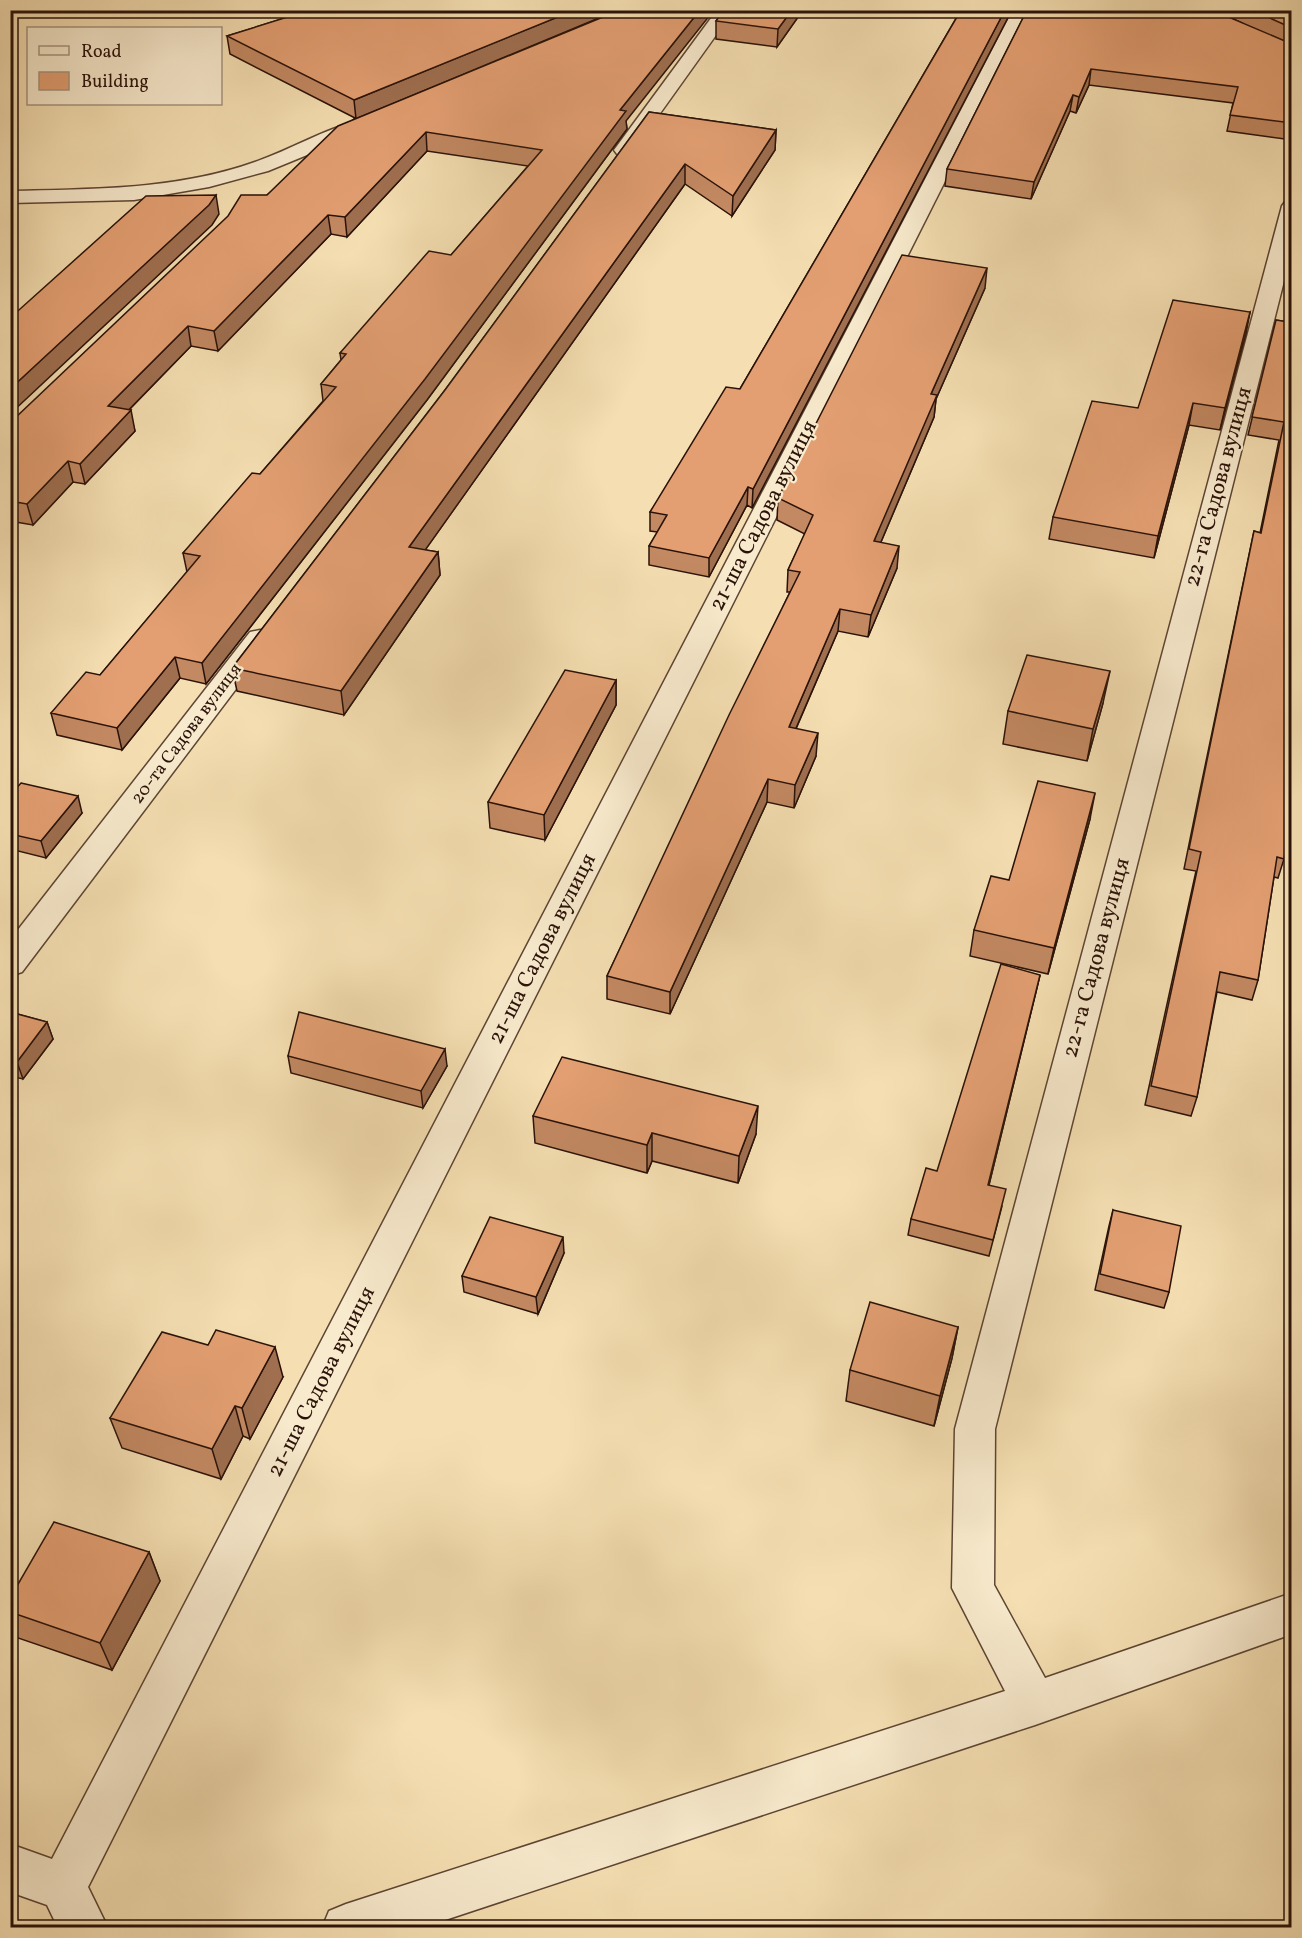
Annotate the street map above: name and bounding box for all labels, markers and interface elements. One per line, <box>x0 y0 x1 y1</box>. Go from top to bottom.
legend <box>27 27 222 105</box>
text: Road <box>81 40 122 65</box>
text: Building <box>81 70 149 95</box>
street label: 22-га Садова вулиця <box>1177 384 1261 590</box>
street label: 21-ша Садова вулиця <box>702 415 826 617</box>
street label: 20-та Садова вулиця <box>126 658 248 810</box>
street label: 21-ша Садова вулиця <box>481 848 605 1050</box>
street label: 22-га Садова вулиця <box>1055 855 1139 1061</box>
street label: 21-ша Садова вулиця <box>260 1281 384 1483</box>

